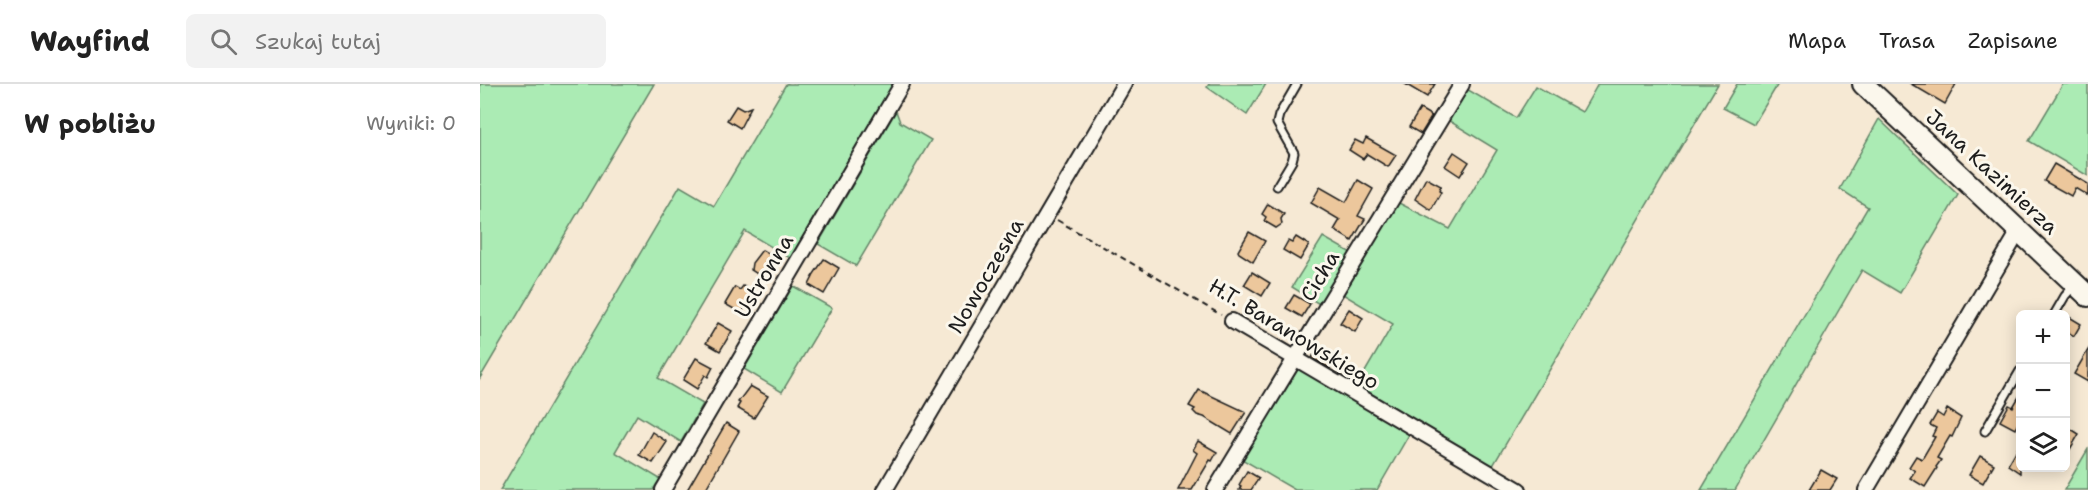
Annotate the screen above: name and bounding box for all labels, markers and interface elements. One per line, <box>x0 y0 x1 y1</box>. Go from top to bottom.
search box <box>186 14 606 68</box>
text: Wayfind <box>30 22 150 60</box>
icon: search <box>207 25 240 58</box>
text: Szukaj tutaj <box>255 27 381 56</box>
text: Mapa <box>1788 27 1846 55</box>
text: Trasa <box>1879 27 1935 55</box>
text: Zapisane <box>1968 27 2058 55</box>
street label: Jana Kazimierza <box>1920 103 2064 241</box>
text: W pobliżu <box>24 106 156 141</box>
text: Wyniki: 0 <box>366 110 456 136</box>
street label: Nowoczesna <box>942 213 1030 339</box>
street label: Ustronna <box>728 229 800 323</box>
street label: Cicha <box>1294 245 1346 307</box>
street label: H.T. Baranowskiego <box>1204 272 1384 396</box>
map controls <box>2016 310 2070 472</box>
button: + <box>2016 310 2070 364</box>
button: − <box>2016 364 2070 418</box>
button: layers <box>2016 418 2070 472</box>

